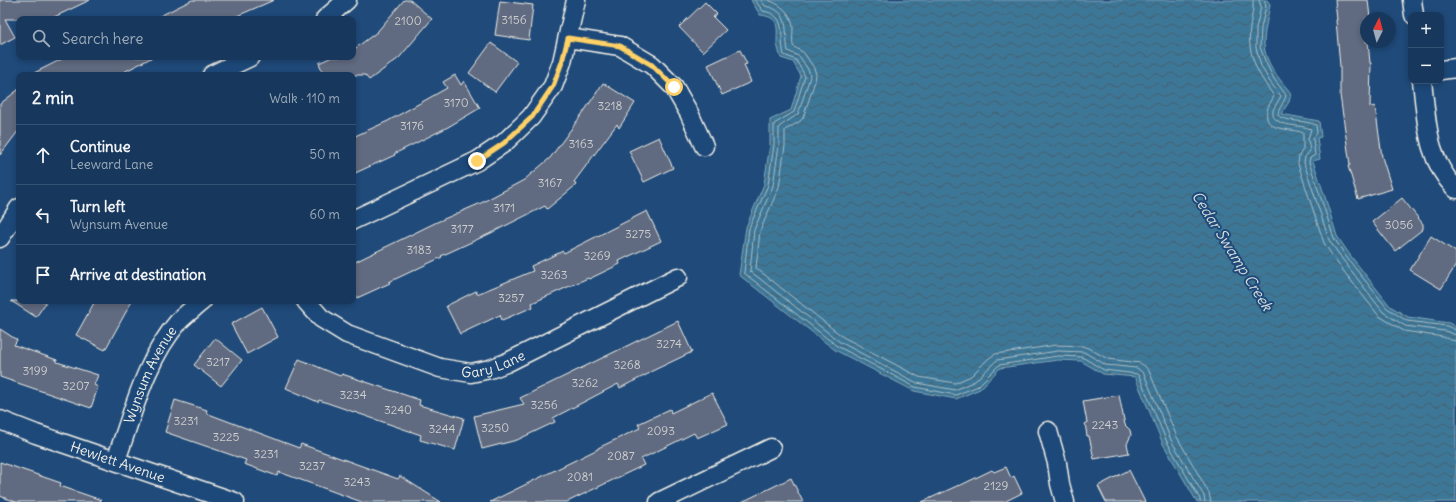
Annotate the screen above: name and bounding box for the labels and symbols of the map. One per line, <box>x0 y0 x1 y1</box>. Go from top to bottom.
house number: 3156 <box>501 12 527 27</box>
north arrow <box>1360 12 1396 48</box>
house number: 2100 <box>394 13 422 28</box>
route start <box>665 78 683 96</box>
house number: 3170 <box>443 95 469 110</box>
house number: 3218 <box>597 98 623 113</box>
house number: 3176 <box>400 118 424 133</box>
house number: 3163 <box>568 136 594 151</box>
route end <box>468 152 486 170</box>
house number: 3167 <box>538 175 562 190</box>
water label: Cedar Swamp Creek <box>1188 187 1278 315</box>
house number: 3171 <box>493 200 515 215</box>
house number: 3056 <box>1385 217 1413 232</box>
house number: 3177 <box>450 221 474 236</box>
house number: 3275 <box>625 226 651 241</box>
house number: 3183 <box>406 242 432 257</box>
house number: 3269 <box>583 248 611 263</box>
house number: 3263 <box>540 267 568 282</box>
house number: 3257 <box>498 290 524 305</box>
street label: Wynsum Avenue <box>120 322 181 426</box>
house number: 3274 <box>656 336 682 351</box>
street label: Gary Lane <box>460 346 528 382</box>
house number: 3217 <box>206 354 230 369</box>
house number: 3268 <box>613 357 641 372</box>
house number: 3199 <box>22 363 48 378</box>
house number: 3262 <box>572 375 599 390</box>
house number: 3207 <box>62 378 90 393</box>
house number: 3234 <box>339 387 367 402</box>
house number: 3256 <box>530 397 558 412</box>
house number: 3240 <box>384 402 412 417</box>
house number: 3231 <box>174 413 198 428</box>
house number: 2243 <box>1092 417 1119 432</box>
house number: 3250 <box>481 420 509 435</box>
house number: 3244 <box>428 421 456 436</box>
house number: 2093 <box>647 423 675 438</box>
house number: 3225 <box>213 429 240 444</box>
street label: Hewlett Avenue <box>68 437 167 486</box>
house number: 3231 <box>254 446 278 461</box>
house number: 2087 <box>607 448 635 463</box>
house number: 3237 <box>299 458 325 473</box>
house number: 2081 <box>567 469 593 484</box>
house number: 3243 <box>344 474 371 489</box>
house number: 2129 <box>984 478 1009 493</box>

